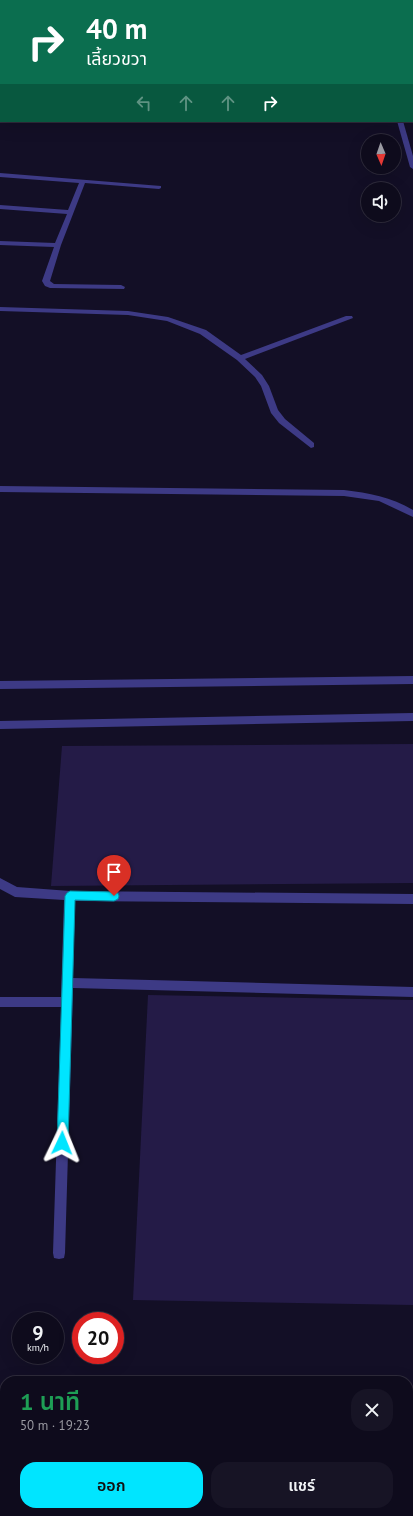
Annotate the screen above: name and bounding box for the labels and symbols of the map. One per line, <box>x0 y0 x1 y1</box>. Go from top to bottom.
north arrow <box>361 134 401 174</box>
pin <box>97 855 131 896</box>
position arrow <box>41 1122 83 1164</box>
speed limit sign: 20 <box>72 1312 124 1364</box>

